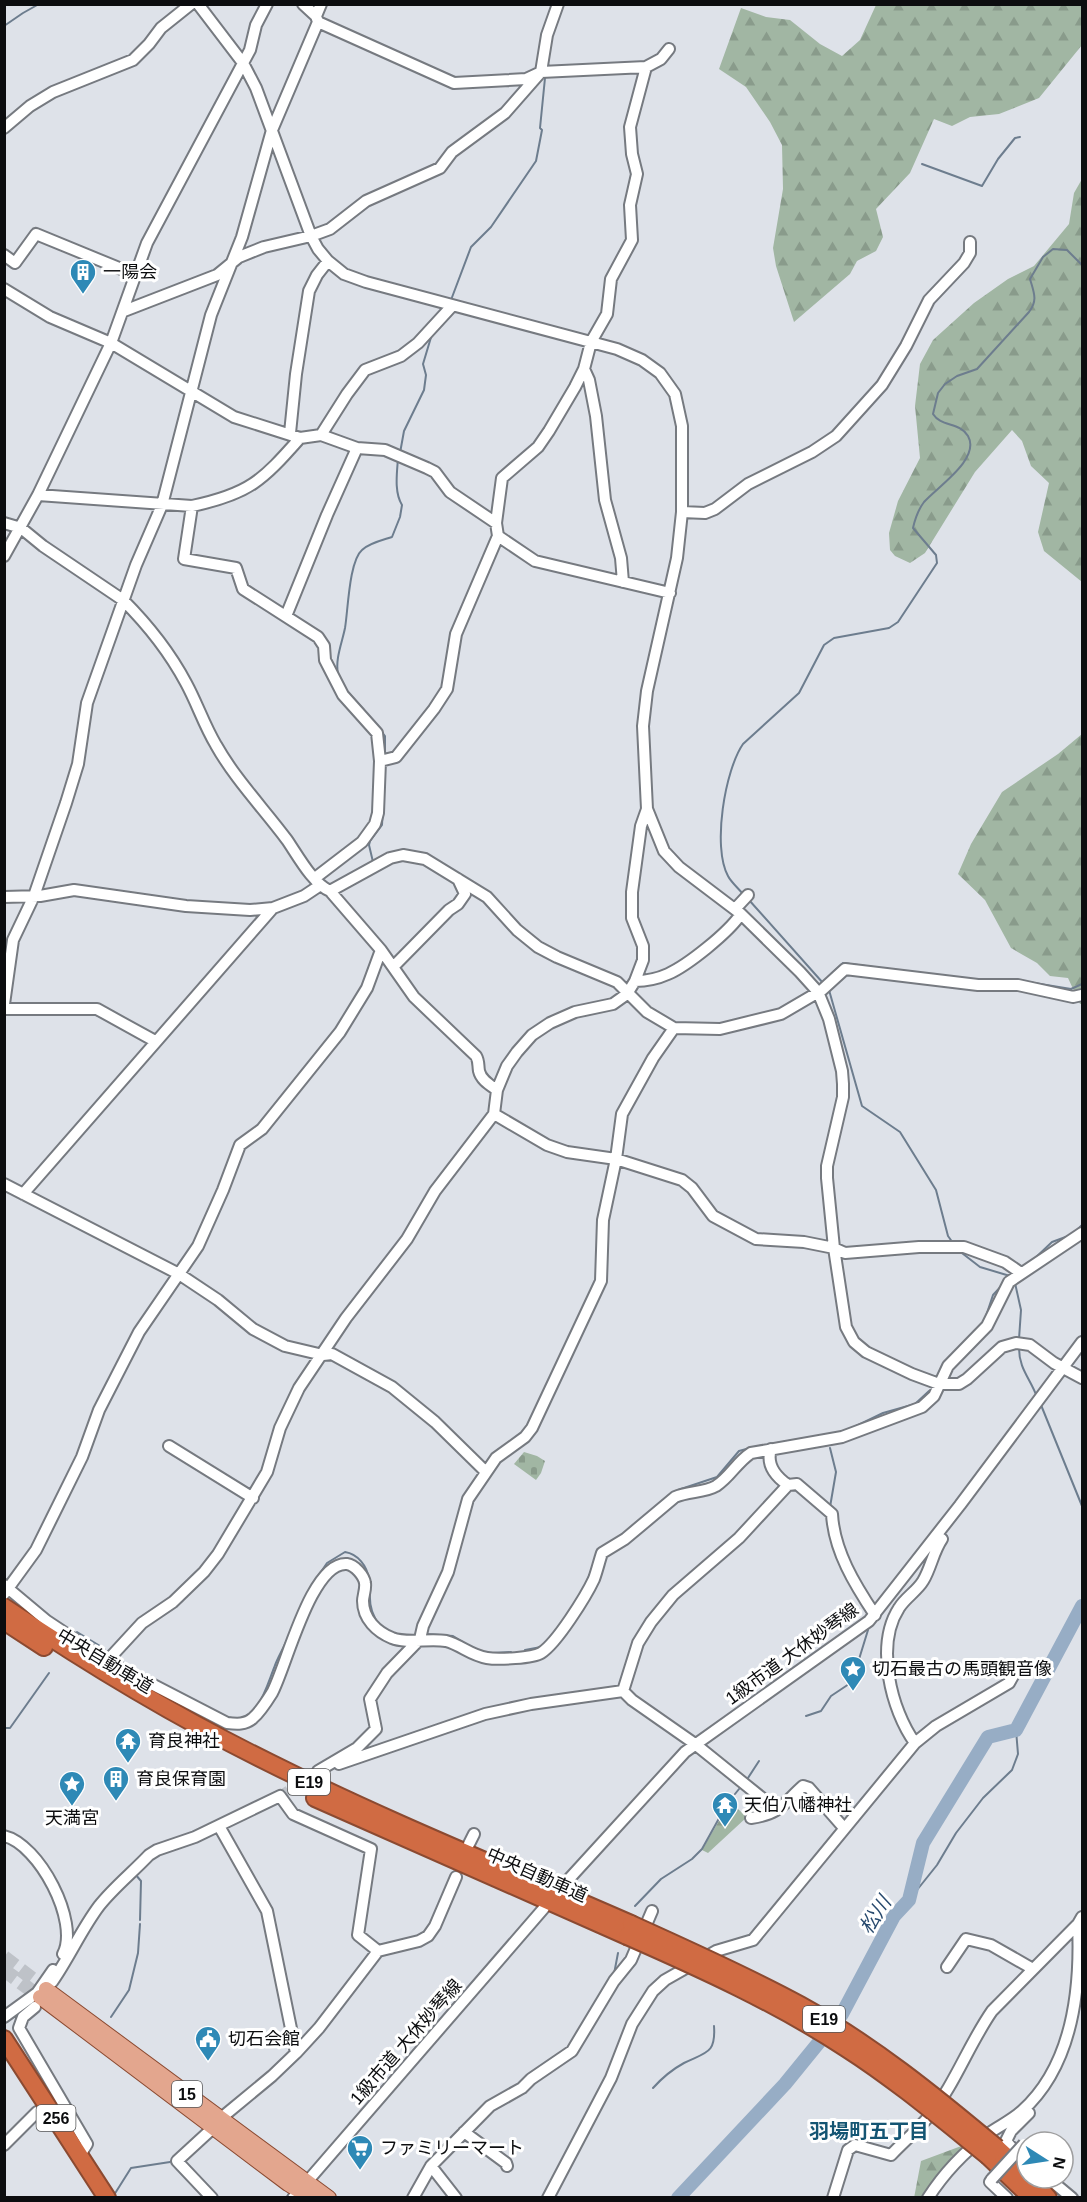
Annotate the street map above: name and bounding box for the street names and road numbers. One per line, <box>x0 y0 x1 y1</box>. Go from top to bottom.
street label: 1級市道 大休妙琴線 <box>722 1599 862 1709</box>
street label: 中央自動車道 <box>54 1625 156 1697</box>
road number: E19 <box>288 1769 330 1795</box>
street label: 中央自動車道 <box>484 1844 590 1906</box>
street label: 1級市道 大休妙琴線 <box>346 1975 466 2109</box>
road number: E19 <box>803 2006 845 2032</box>
road number: 15 <box>172 2081 202 2107</box>
road number: 256 <box>36 2105 76 2131</box>

